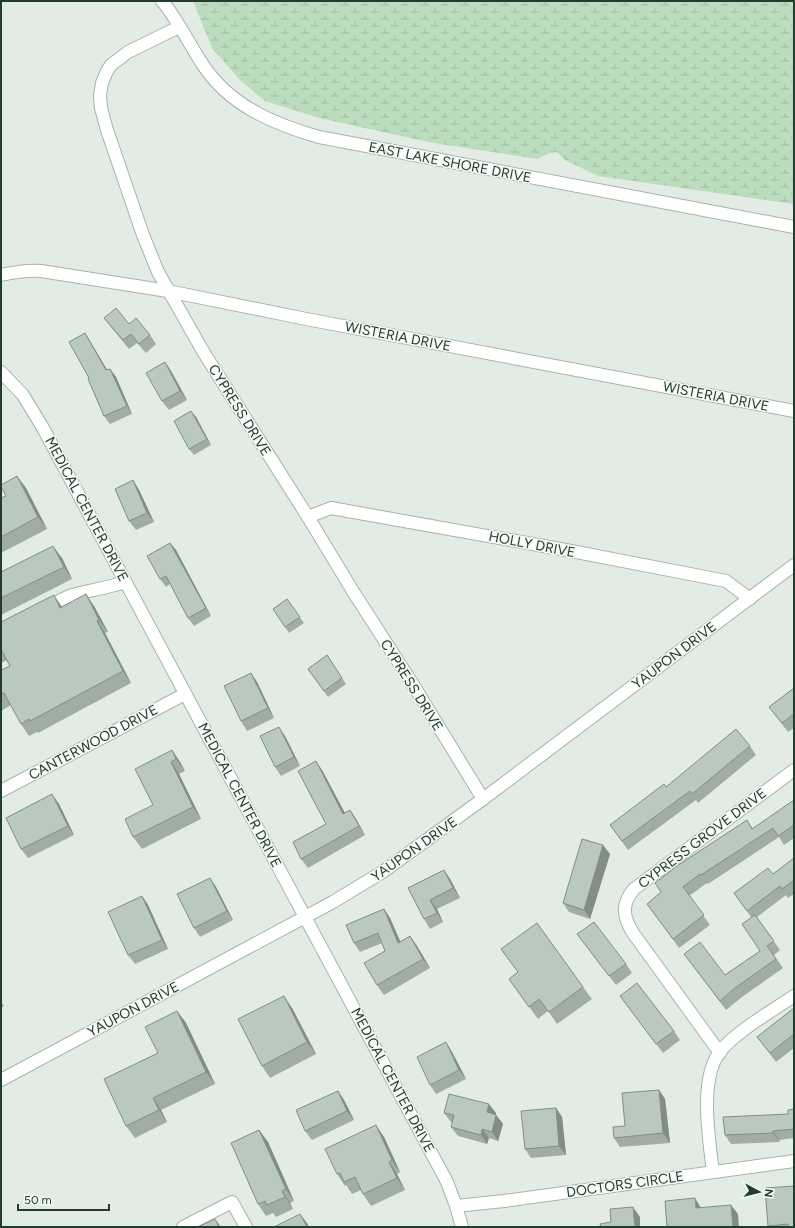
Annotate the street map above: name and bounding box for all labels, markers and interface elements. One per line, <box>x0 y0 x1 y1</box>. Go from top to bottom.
street label: EAST LAKE SHORE DRIVE <box>367 138 533 187</box>
street label: WISTERIA DRIVE <box>344 318 452 355</box>
street label: CYPRESS DRIVE <box>205 361 274 459</box>
street label: WISTERIA DRIVE <box>662 378 770 415</box>
street label: MEDICAL CENTER DRIVE <box>41 434 132 585</box>
street label: HOLLY DRIVE <box>487 528 577 561</box>
street label: YAUPON DRIVE <box>629 618 720 693</box>
street label: CYPRESS DRIVE <box>377 636 446 734</box>
street label: CANTERWOOD DRIVE <box>26 701 161 784</box>
street label: MEDICAL CENTER DRIVE <box>194 720 285 871</box>
street label: CYPRESS GROVE DRIVE <box>635 785 770 892</box>
street label: YAUPON DRIVE <box>368 813 461 885</box>
street label: YAUPON DRIVE <box>85 978 182 1041</box>
street label: MEDICAL CENTER DRIVE <box>347 1005 438 1156</box>
street label: DOCTORS CIRCLE <box>565 1168 685 1201</box>
north arrow <box>739 1172 779 1212</box>
scale bar <box>18 1186 109 1212</box>
text: N <box>761 1188 775 1198</box>
text: 50 m <box>24 1193 52 1207</box>

